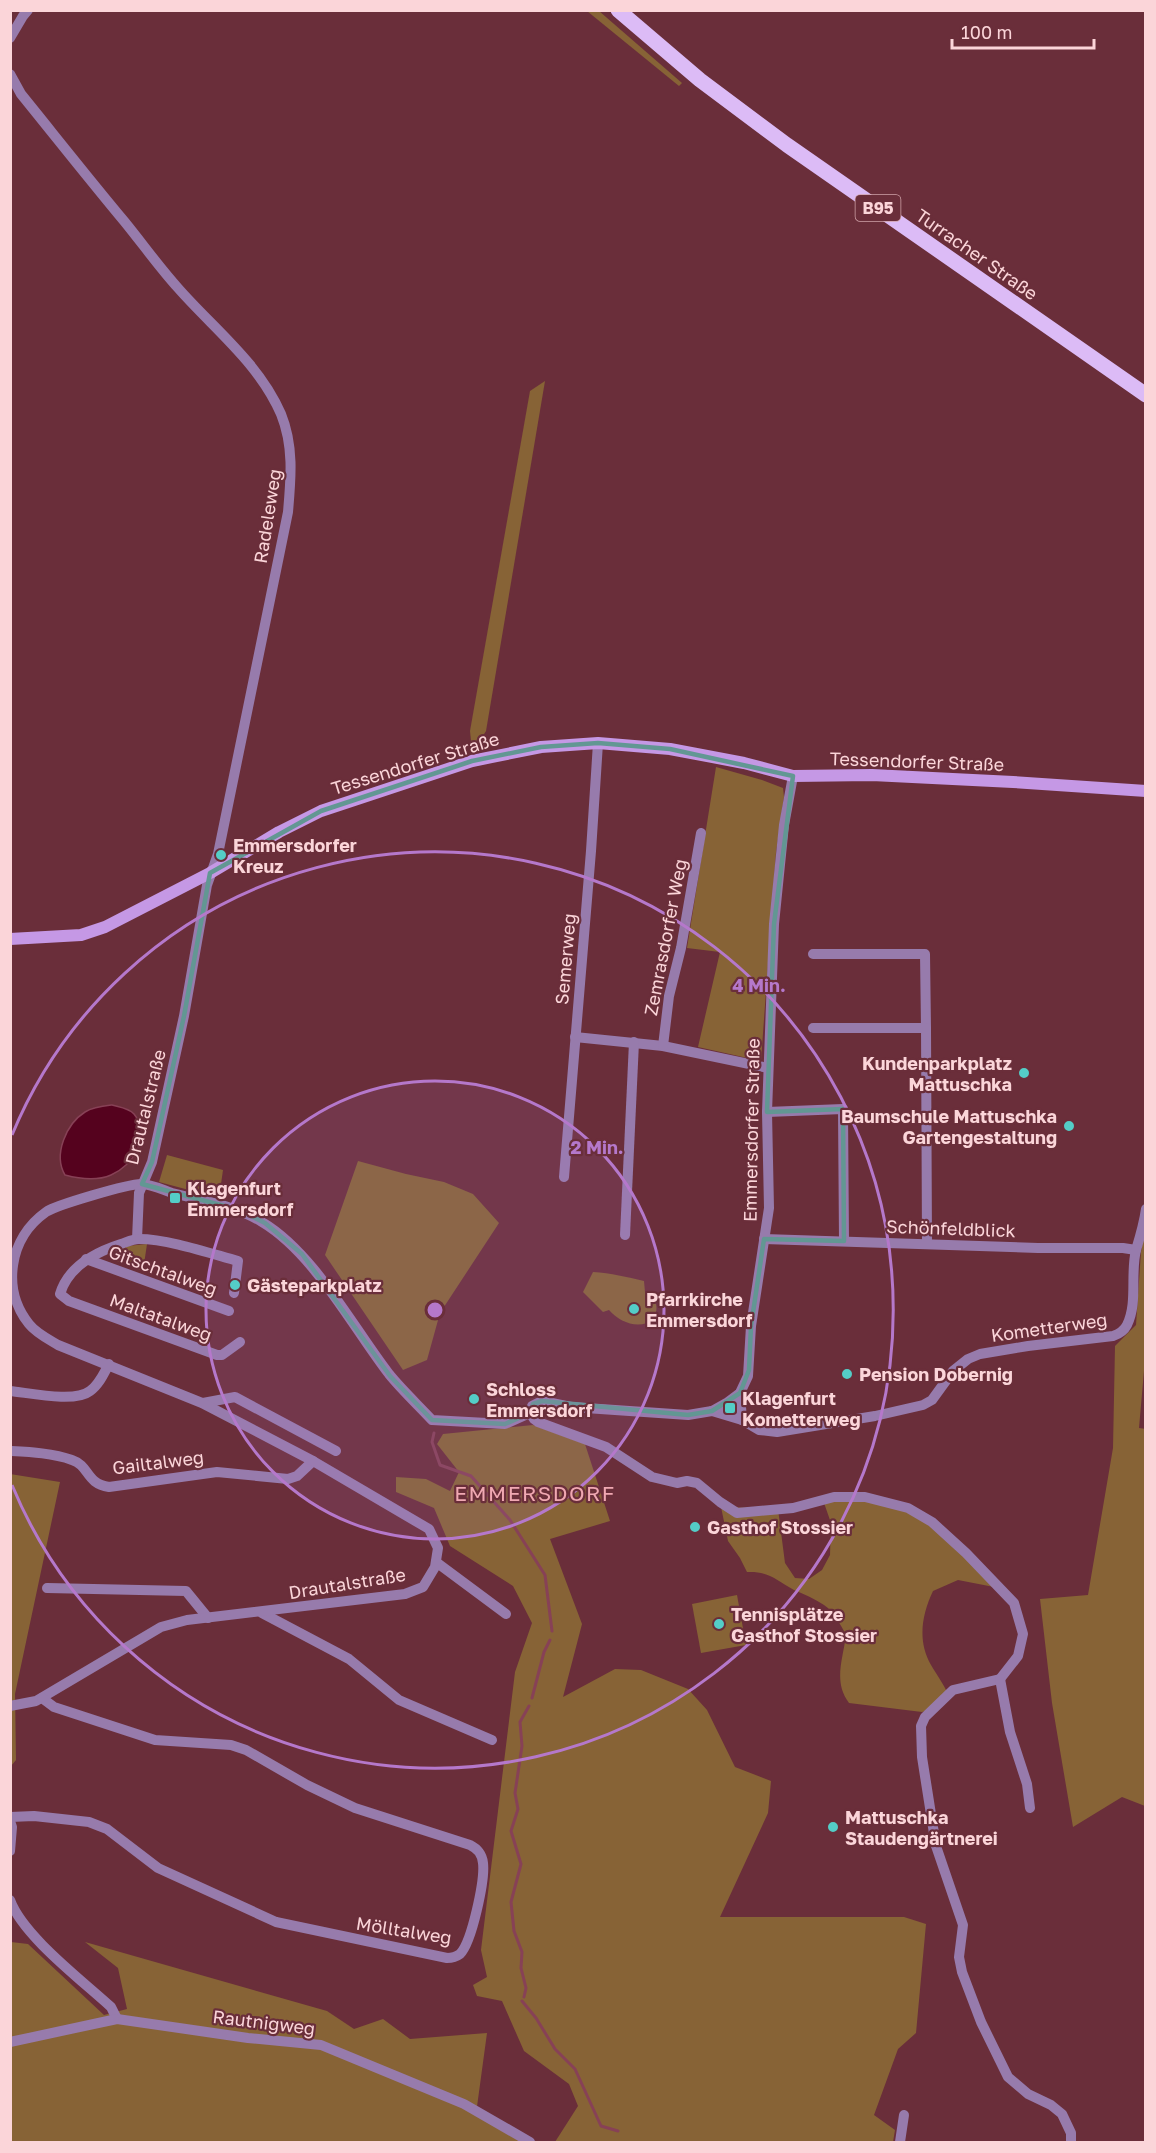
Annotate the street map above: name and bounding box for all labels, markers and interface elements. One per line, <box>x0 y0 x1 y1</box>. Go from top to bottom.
scale bar <box>952 12 1094 50</box>
text: 100 m <box>961 21 1012 43</box>
road number: B95 <box>856 195 900 221</box>
street label: Turracher Straße <box>912 204 1042 304</box>
street label: Radeleweg <box>249 467 285 565</box>
street label: Tessendorfer Straße <box>328 727 502 799</box>
street label: Tessendorfer Straße <box>829 747 1005 775</box>
place label: Emmersdorfer Kreuz <box>233 834 357 877</box>
marker: Emmersdorfer Kreuz <box>214 848 228 862</box>
street label: Zemrasdorfer Weg <box>639 857 691 1017</box>
street label: Semerweg <box>550 912 580 1006</box>
text: 4 Min. <box>732 974 786 996</box>
street label: Emmersdorfer Straße <box>738 1038 764 1222</box>
street label: Drautalstraße <box>120 1047 170 1167</box>
place label: Kundenparkplatz Mattuschka <box>862 1052 1012 1095</box>
marker: Kundenparkplatz Mattuschka <box>1017 1066 1031 1080</box>
place label: Baumschule Mattuschka Gartengestaltung <box>841 1105 1057 1148</box>
marker: Baumschule Mattuschka Gartengestaltung <box>1062 1119 1076 1133</box>
text: 2 Min. <box>570 1136 624 1158</box>
place label: Klagenfurt Emmersdorf <box>187 1177 294 1220</box>
marker: Klagenfurt Emmersdorf <box>168 1191 182 1205</box>
street label: Schönfeldblick <box>886 1215 1016 1241</box>
street label: Gitschtalweg <box>106 1240 220 1300</box>
place label: Gästeparkplatz <box>247 1274 382 1296</box>
marker: Gästeparkplatz <box>228 1278 242 1292</box>
street label: Maltatalweg <box>107 1288 215 1346</box>
place label: Pfarrkirche Emmersdorf <box>646 1288 753 1331</box>
centre of rings <box>425 1300 445 1320</box>
marker: Pfarrkirche Emmersdorf <box>627 1302 641 1316</box>
street label: Kometterweg <box>989 1308 1109 1346</box>
place label: Pension Dobernig <box>859 1363 1013 1385</box>
marker: Pension Dobernig <box>840 1367 854 1381</box>
place label: Schloss Emmersdorf <box>486 1378 593 1421</box>
place label: Klagenfurt Kometterweg <box>742 1387 861 1430</box>
marker: Schloss Emmersdorf <box>467 1392 481 1406</box>
marker: Klagenfurt Kometterweg <box>723 1401 737 1415</box>
street label: Gailtalweg <box>111 1445 205 1479</box>
district label: EMMERSDORF <box>454 1480 616 1506</box>
place label: Gasthof Stossier <box>707 1516 853 1538</box>
marker: Gasthof Stossier <box>688 1520 702 1534</box>
street label: Drautalstraße <box>287 1563 407 1603</box>
place label: Tennisplätze Gasthof Stossier <box>731 1603 877 1646</box>
marker: Tennisplätze Gasthof Stossier <box>712 1617 726 1631</box>
place label: Mattuschka Staudengärtnerei <box>845 1806 998 1849</box>
marker: Mattuschka Staudengärtnerei <box>826 1820 840 1834</box>
street label: Mölltalweg <box>355 1912 453 1948</box>
street label: Rautnigweg <box>211 2005 317 2039</box>

